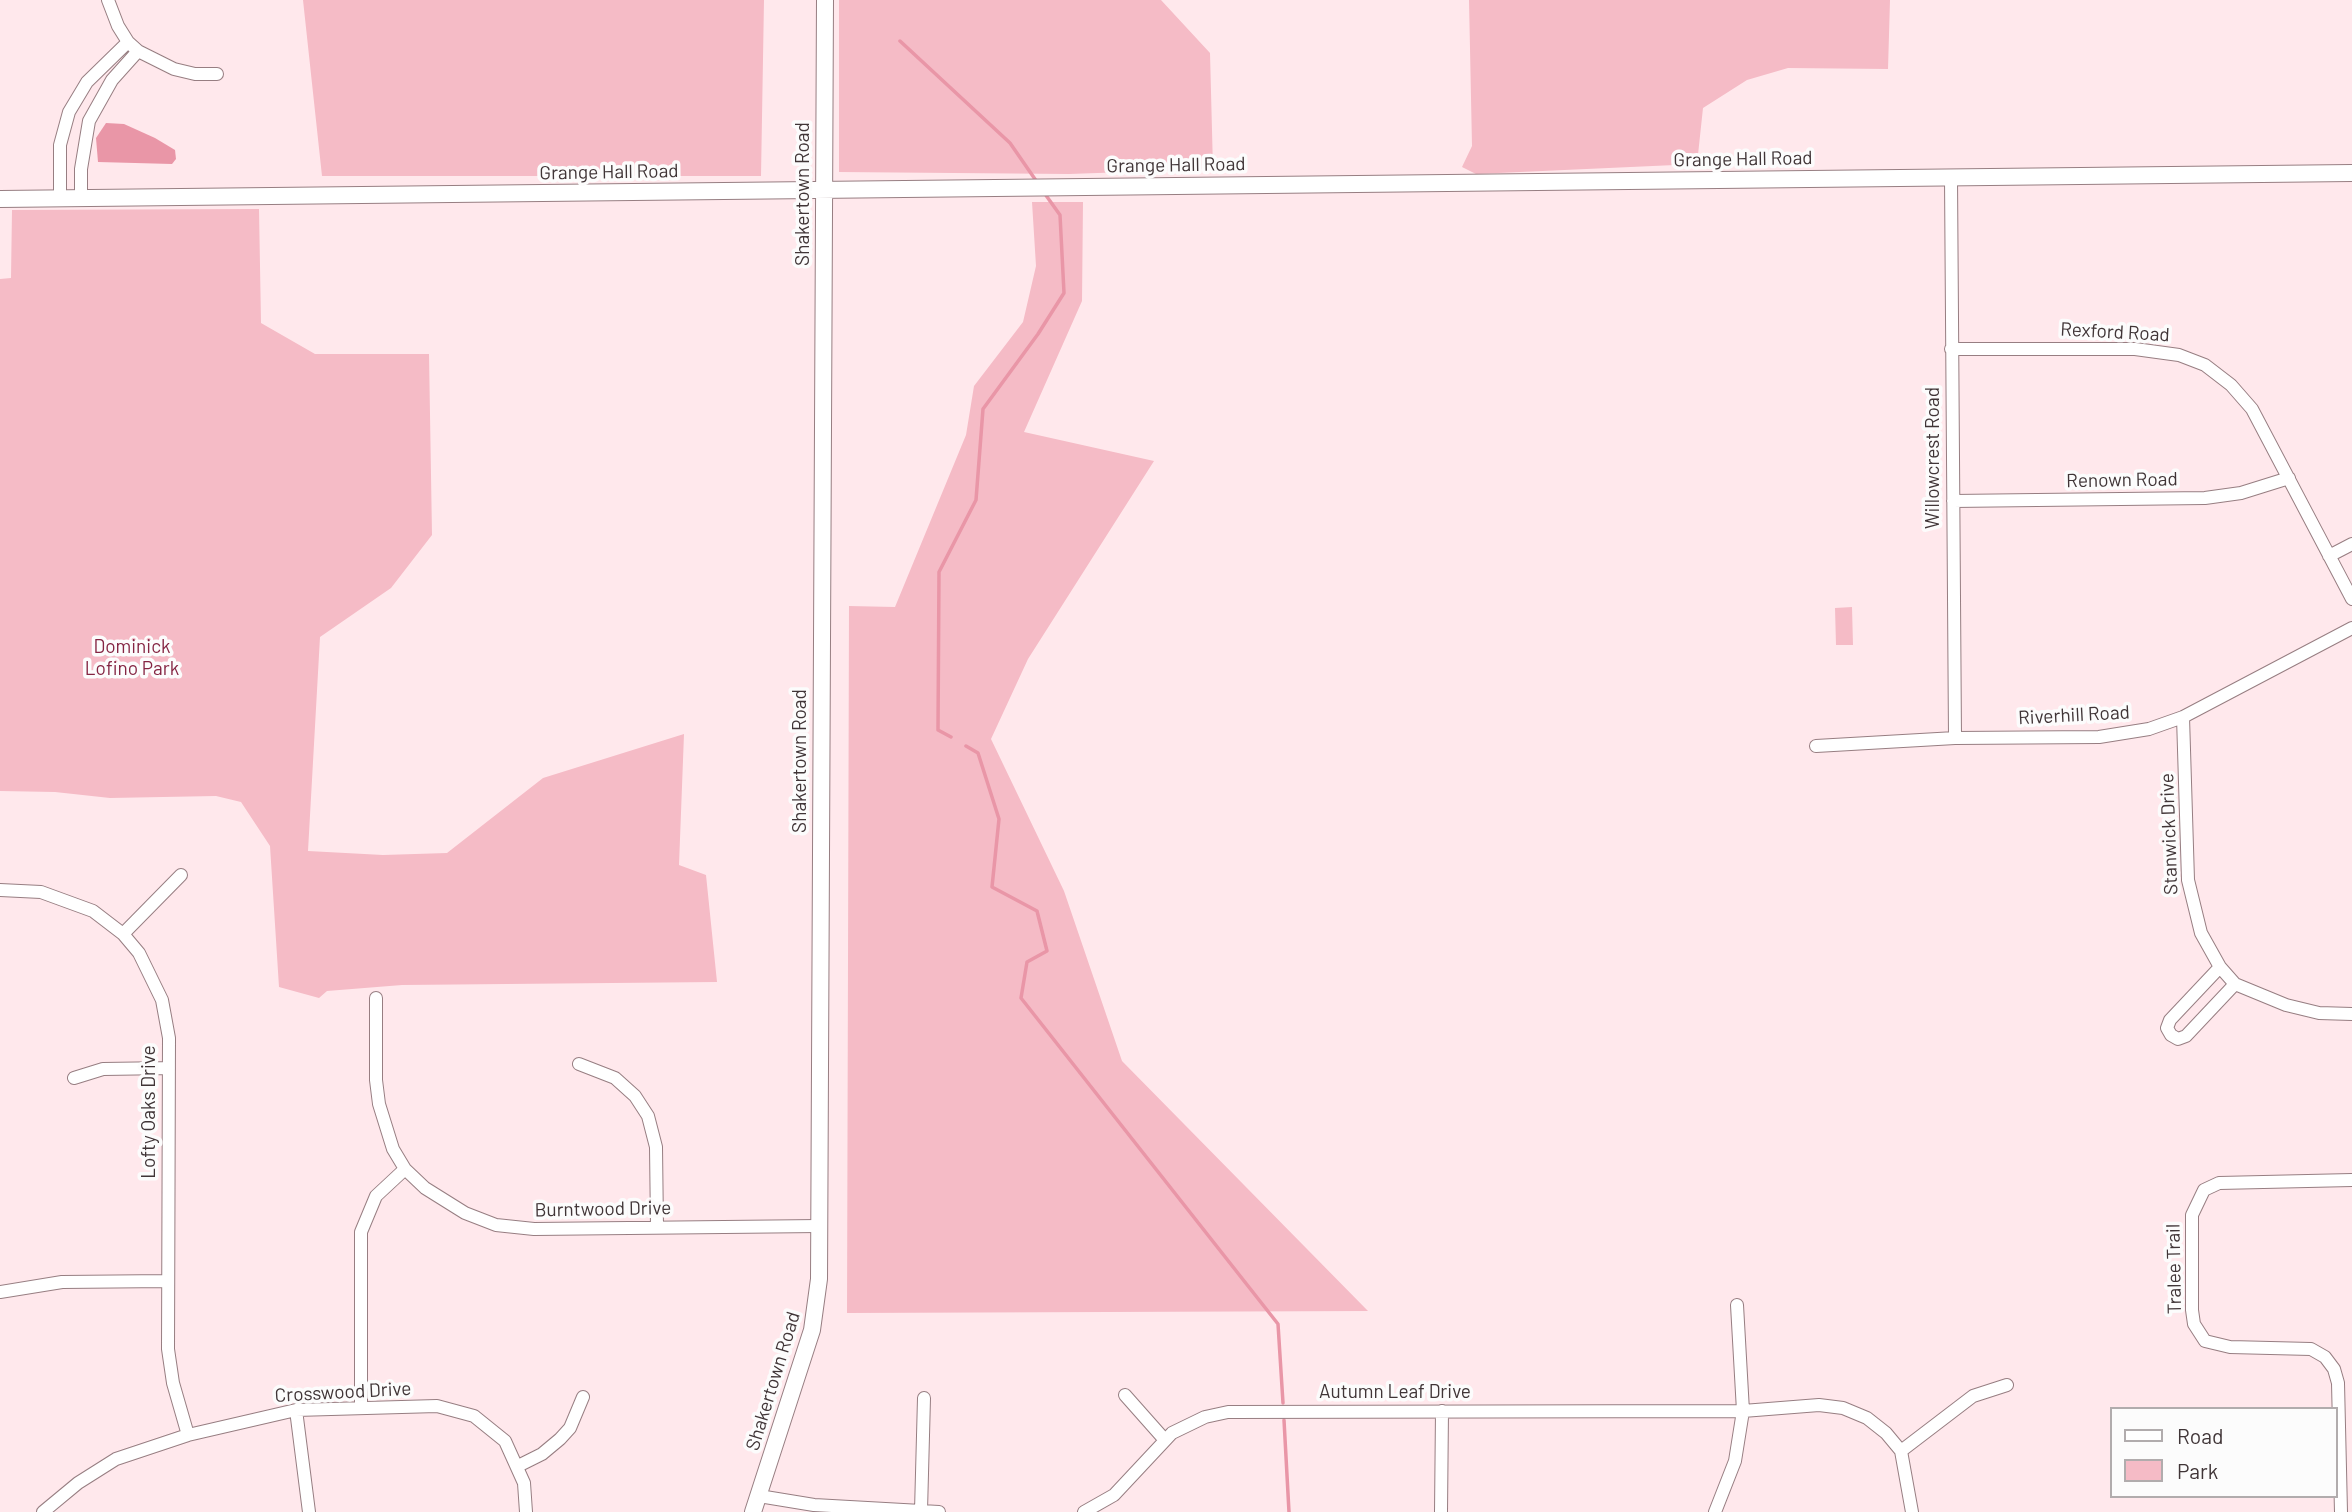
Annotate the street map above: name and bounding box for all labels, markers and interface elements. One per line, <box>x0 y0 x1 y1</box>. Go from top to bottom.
street label: Shakertown Road <box>792 122 814 266</box>
street label: Grange Hall Road <box>1673 146 1813 172</box>
street label: Grange Hall Road <box>1106 152 1246 178</box>
street label: Grange Hall Road <box>539 159 679 185</box>
street label: Rexford Road <box>2060 318 2170 346</box>
street label: Willowcrest Road <box>1922 387 1944 529</box>
street label: Renown Road <box>2066 468 2178 492</box>
park label: Dominick Lofino Park <box>85 636 179 680</box>
street label: Shakertown Road <box>789 689 811 833</box>
street label: Riverhill Road <box>2018 701 2130 729</box>
street label: Stanwick Drive <box>2155 773 2183 895</box>
street label: Lofty Oaks Drive <box>138 1045 160 1179</box>
street label: Burntwood Drive <box>535 1196 671 1222</box>
street label: Tralee Trail <box>2162 1224 2186 1314</box>
street label: Shakertown Road <box>741 1309 805 1453</box>
street label: Crosswood Drive <box>274 1377 412 1407</box>
street label: Autumn Leaf Drive <box>1319 1381 1471 1403</box>
legend <box>2110 1407 2338 1498</box>
text: Road <box>2177 1423 2223 1448</box>
text: Park <box>2177 1458 2218 1483</box>

